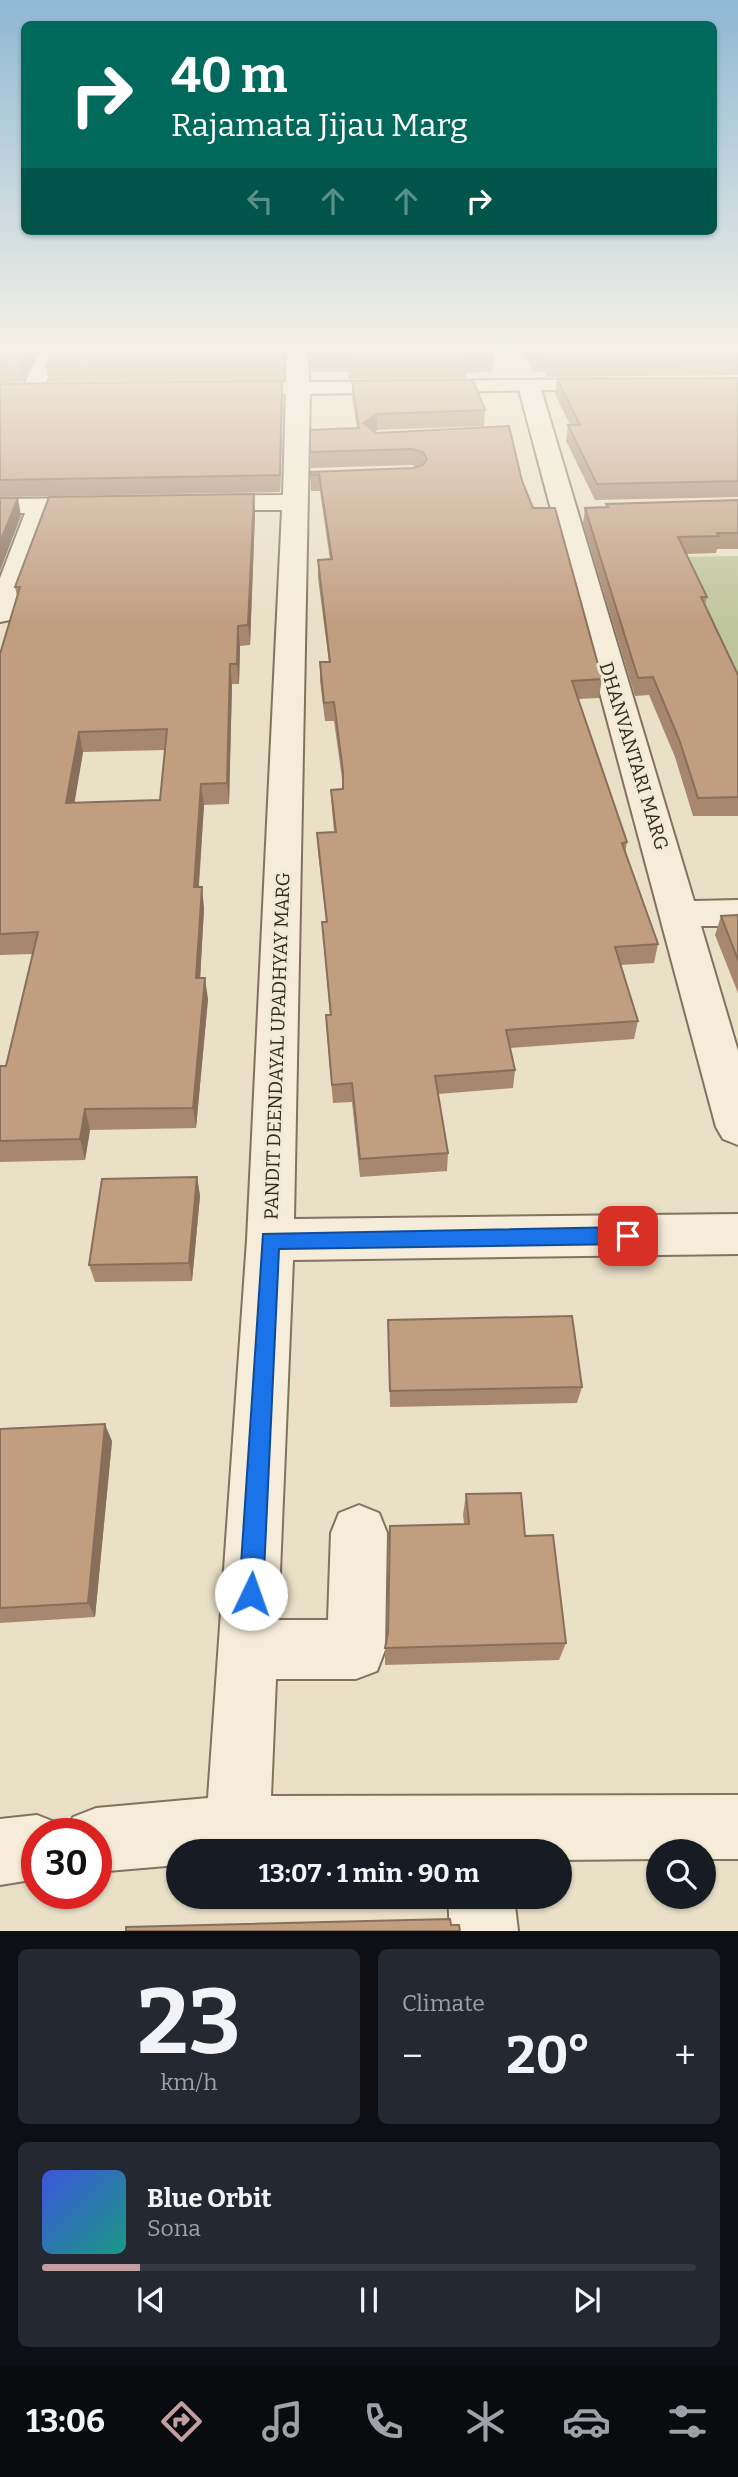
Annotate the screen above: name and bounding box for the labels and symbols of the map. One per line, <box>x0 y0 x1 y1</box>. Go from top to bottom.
street label: DHANVANTARI MARG <box>594 659 674 853</box>
street label: PANDIT DEENDAYAL UPADHYAY MARG <box>259 872 295 1220</box>
pin <box>598 1206 658 1266</box>
position arrow <box>214 1557 288 1631</box>
speed limit sign: 30 <box>21 1818 112 1909</box>

